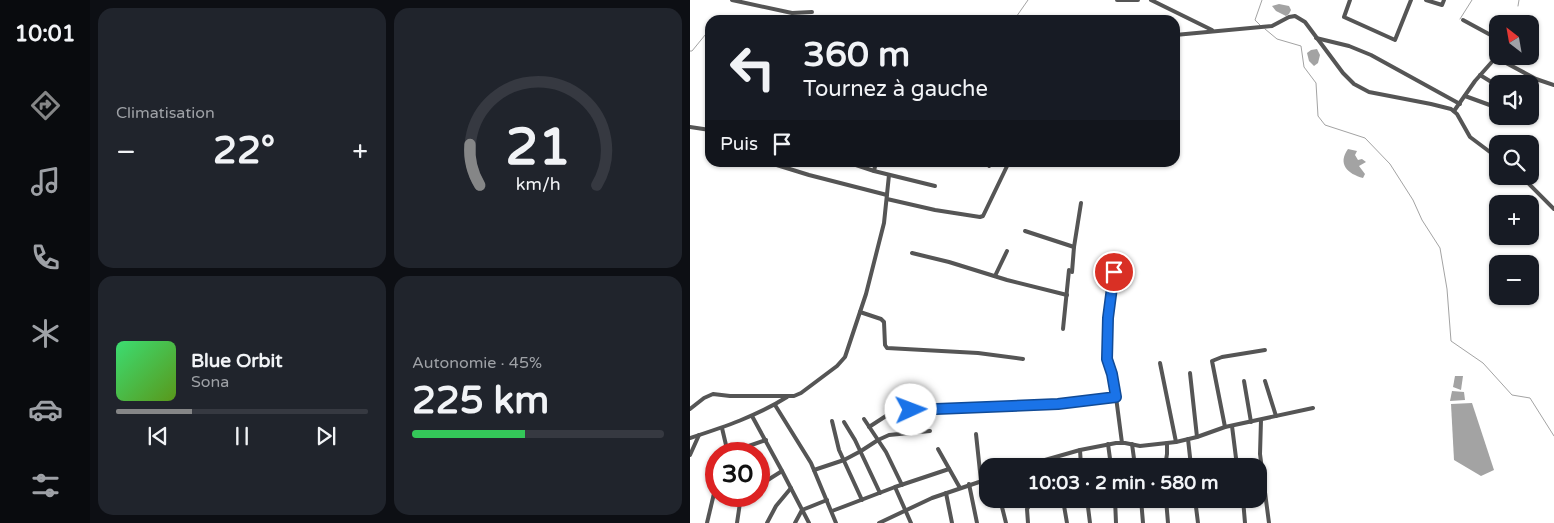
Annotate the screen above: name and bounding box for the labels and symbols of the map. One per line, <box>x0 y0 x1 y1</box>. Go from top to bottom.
north arrow <box>1489 15 1539 65</box>
pin <box>1093 251 1135 293</box>
position arrow <box>884 383 936 435</box>
speed limit sign: 30 <box>705 442 770 507</box>

